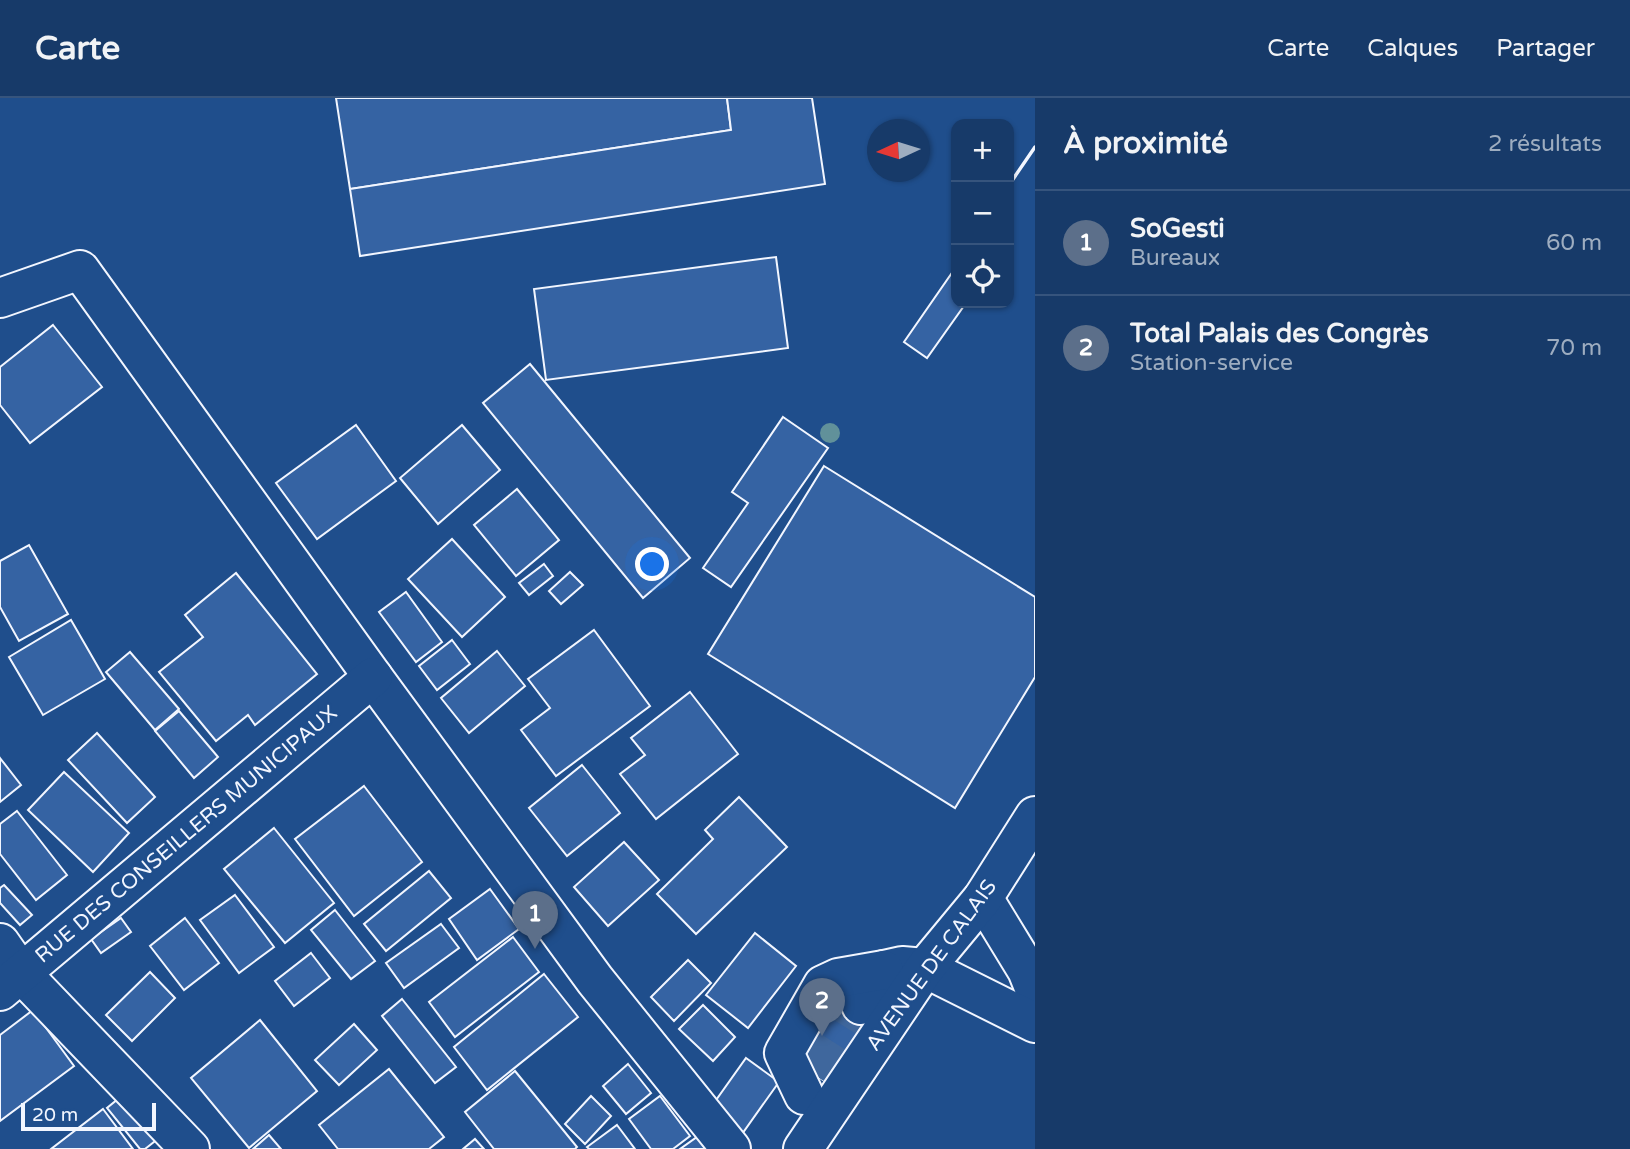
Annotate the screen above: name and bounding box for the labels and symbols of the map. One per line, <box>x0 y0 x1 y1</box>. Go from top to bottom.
north arrow <box>867 119 930 182</box>
your location <box>635 547 669 581</box>
street label: RUE DES CONSEILLERS MUNICIPAUX <box>30 701 342 968</box>
street label: AVENUE DE CALAIS <box>861 875 1002 1056</box>
pin: 1 <box>512 891 558 949</box>
pin: 2 <box>799 978 845 1036</box>
scale bar <box>21 1100 156 1132</box>

